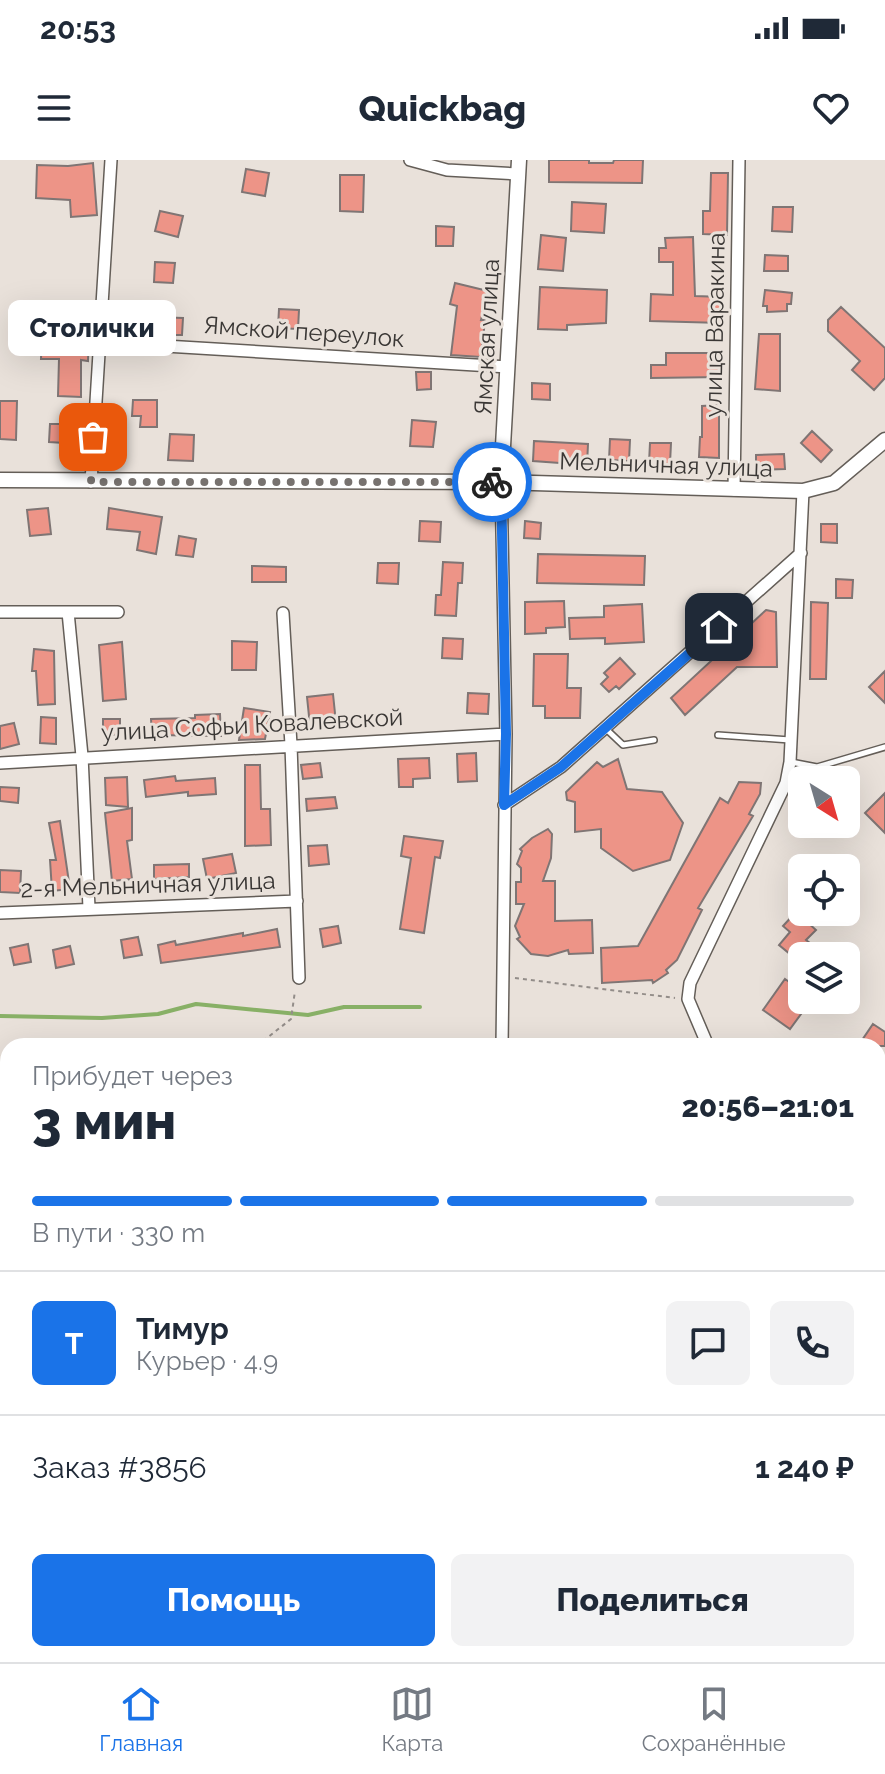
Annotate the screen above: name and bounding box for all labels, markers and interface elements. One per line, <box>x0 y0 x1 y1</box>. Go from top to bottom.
text: 20:53 <box>40 11 116 46</box>
icon: menu <box>32 86 76 130</box>
icon: heart <box>809 86 853 130</box>
text: Quickbag <box>359 87 526 129</box>
street label: улица Варакина <box>698 232 731 418</box>
street label: Ямская улица <box>468 258 505 416</box>
callout: Столички <box>9 301 177 357</box>
street label: Ямской переулок <box>203 310 406 353</box>
text: Столички <box>29 313 155 343</box>
pin <box>59 403 127 471</box>
icon: bag <box>71 415 115 459</box>
courier <box>452 442 532 522</box>
street label: Мельничная улица <box>559 446 773 483</box>
icon: bike <box>470 460 514 504</box>
pin <box>685 593 753 661</box>
icon: home <box>697 605 741 649</box>
street label: улица Софьи Ковалевской <box>100 702 404 747</box>
north arrow <box>788 766 860 838</box>
map controls <box>788 766 860 1014</box>
button: locate <box>788 854 860 926</box>
street label: 2-я Мельничная улица <box>20 866 276 903</box>
button: layers <box>788 942 860 1014</box>
text: Прибудет через <box>32 1061 233 1091</box>
text: 20:56–21:01 <box>681 1089 854 1124</box>
text: 3 мин <box>32 1090 176 1151</box>
text: В пути · 330 m <box>32 1218 205 1248</box>
button: chat <box>666 1301 750 1385</box>
button: phone <box>770 1301 854 1385</box>
text: Тимур <box>136 1311 229 1346</box>
text: Т <box>65 1326 83 1361</box>
text: Курьер · 4.9 <box>136 1346 278 1376</box>
text: Заказ #3856 <box>32 1450 207 1485</box>
text: 1 240 ₽ <box>755 1450 854 1485</box>
button: Помощь <box>32 1554 435 1646</box>
button: Поделиться <box>451 1554 854 1646</box>
tab: Главная <box>99 1682 183 1756</box>
tab: Карта <box>381 1682 443 1756</box>
tab: Сохранённые <box>642 1682 786 1756</box>

